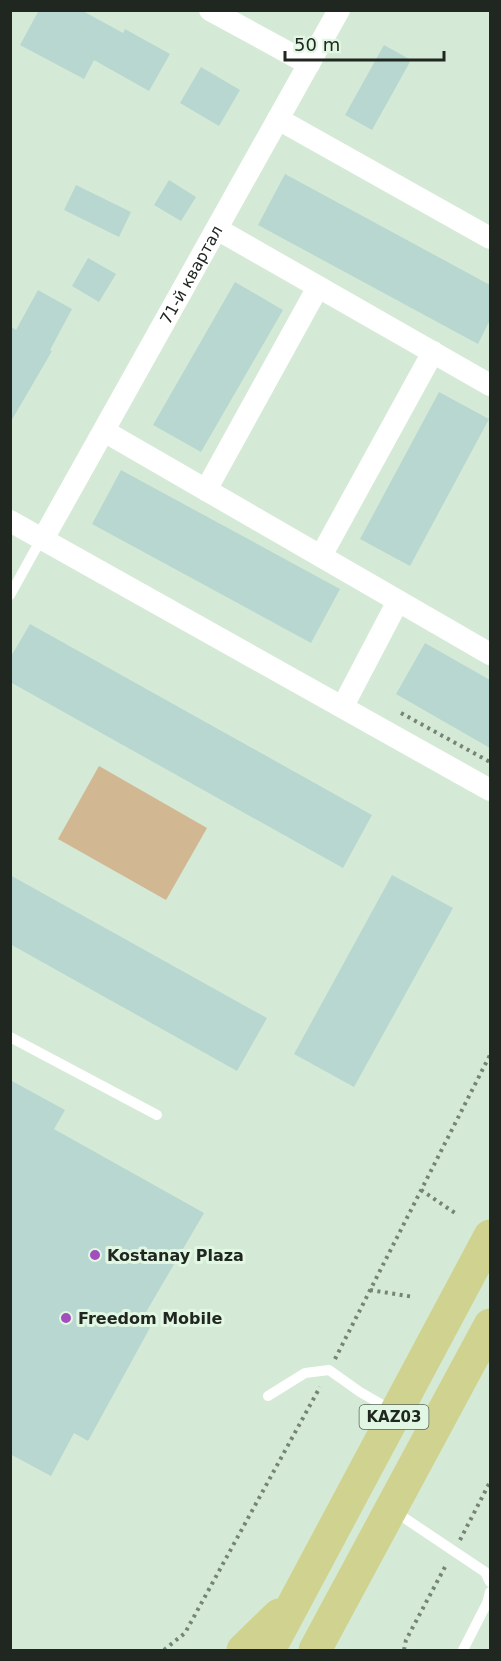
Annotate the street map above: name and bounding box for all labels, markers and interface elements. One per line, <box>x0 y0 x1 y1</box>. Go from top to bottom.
scale bar <box>285 24 444 62</box>
text: 50 m <box>294 34 340 55</box>
street label: 71-й квартал <box>156 222 226 327</box>
place label: Kostanay Plaza <box>107 1246 244 1265</box>
marker: Kostanay Plaza <box>88 1248 102 1262</box>
place label: Freedom Mobile <box>78 1309 223 1328</box>
marker: Freedom Mobile <box>59 1311 73 1325</box>
road number: KАZ03 <box>360 1405 428 1429</box>

